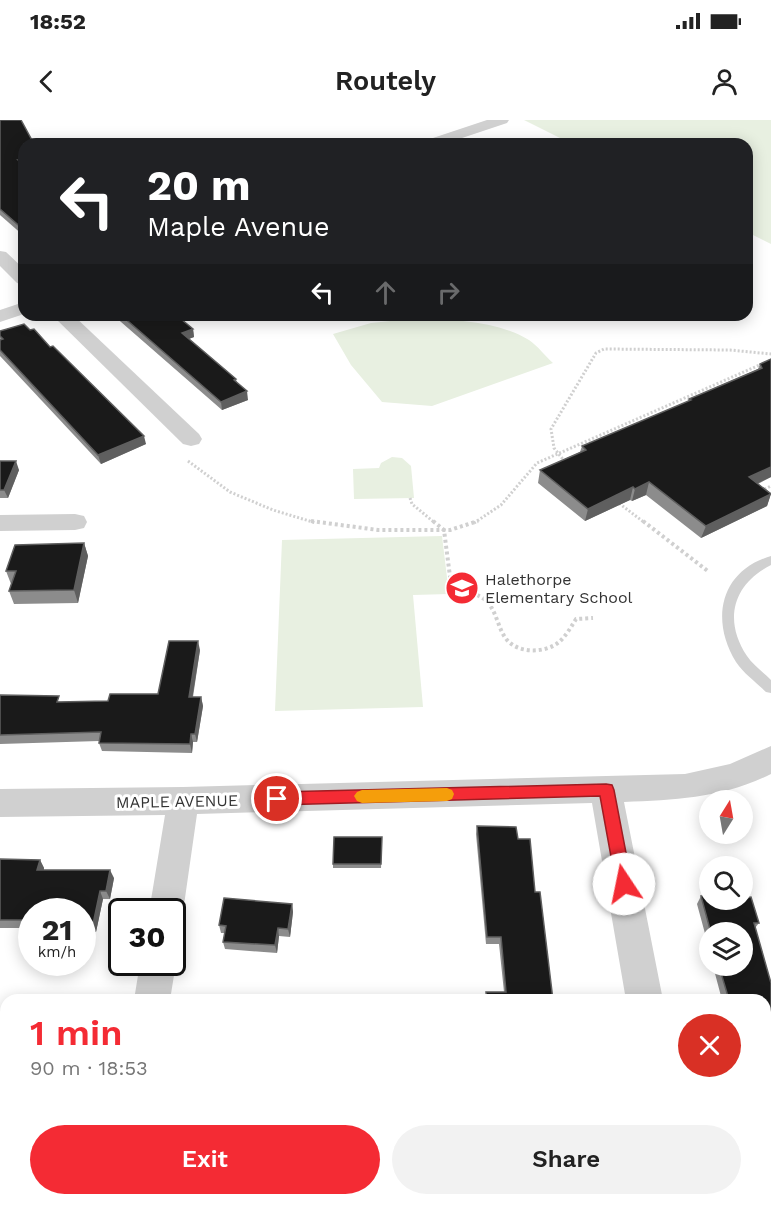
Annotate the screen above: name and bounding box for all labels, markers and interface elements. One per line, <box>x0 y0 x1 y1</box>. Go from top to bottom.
text: 18:52 <box>30 9 86 34</box>
icon: back <box>30 65 63 98</box>
text: Routely <box>335 65 436 97</box>
icon: person <box>708 65 741 98</box>
text: 20 m <box>147 161 251 210</box>
icon: left <box>48 162 126 240</box>
text: Maple Avenue <box>147 211 330 243</box>
icon: left <box>306 276 339 309</box>
icon: ahead <box>369 276 402 309</box>
icon: right <box>432 276 465 309</box>
school or university icon: Halethorpe Elementary School <box>444 570 480 606</box>
place label: Halethorpe Elementary School <box>485 570 633 607</box>
pin <box>251 773 302 824</box>
icon: arrive <box>260 782 293 815</box>
north arrow <box>699 790 753 844</box>
map controls <box>699 790 753 976</box>
street label: MAPLE AVENUE <box>116 791 238 812</box>
position arrow <box>592 852 656 916</box>
button: search <box>699 856 753 910</box>
speed limit sign: 30 <box>108 898 186 976</box>
text: 21 <box>42 912 72 947</box>
button: layers <box>699 922 753 976</box>
text: km/h <box>38 943 76 961</box>
text: 1 min <box>30 1012 122 1054</box>
button: close <box>678 1014 741 1077</box>
text: 90 m · 18:53 <box>30 1056 148 1080</box>
button: Exit <box>30 1125 380 1194</box>
button: Share <box>392 1125 741 1194</box>

